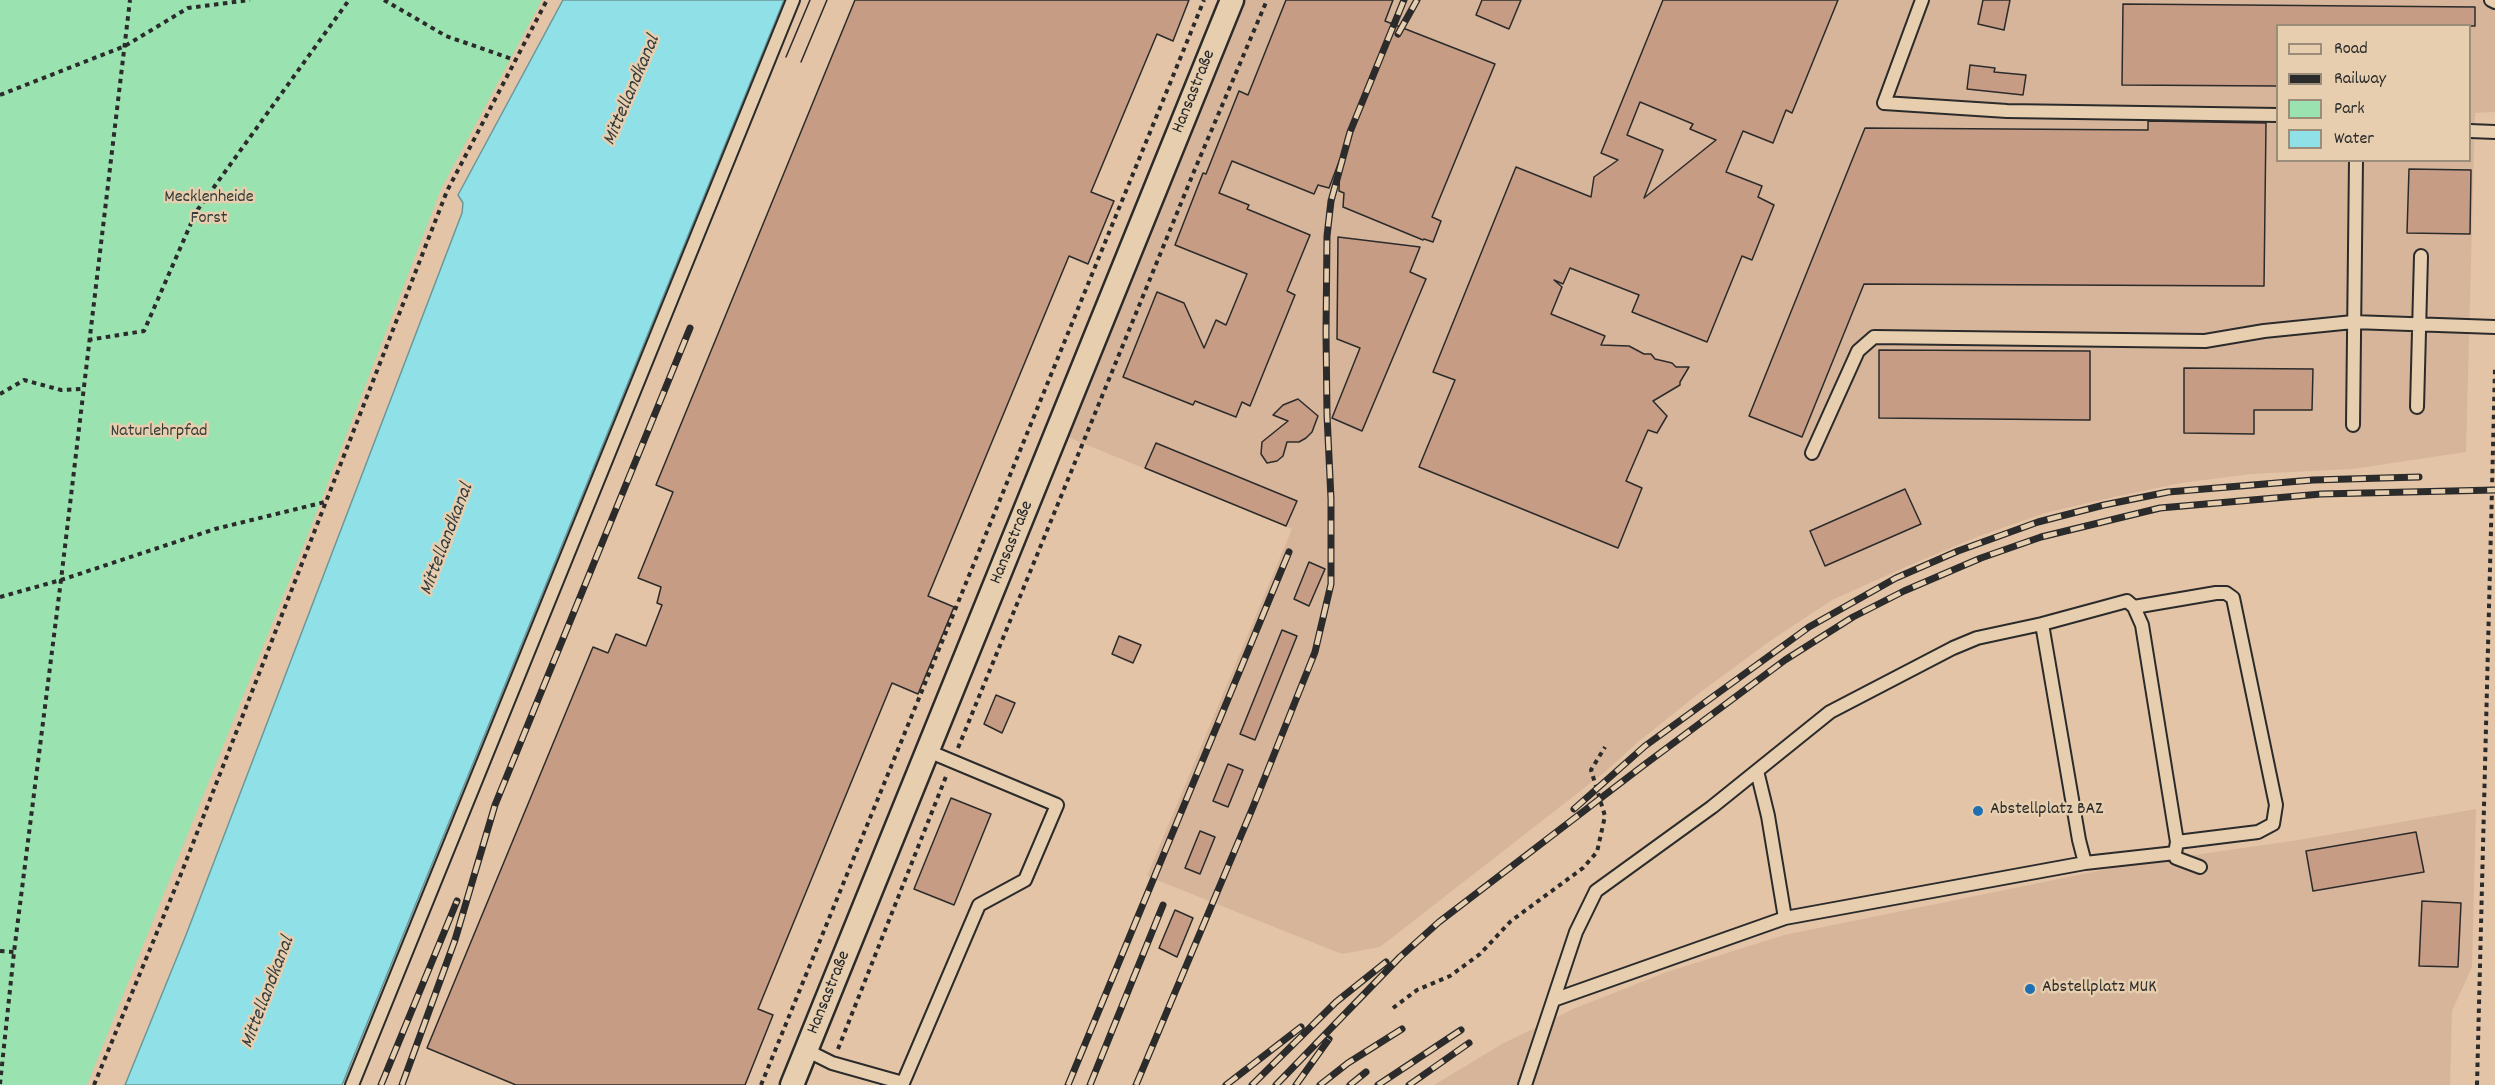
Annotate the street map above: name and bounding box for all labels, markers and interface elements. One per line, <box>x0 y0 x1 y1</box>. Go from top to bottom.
legend <box>2276 24 2471 162</box>
water label: Mittellandkanal <box>599 32 667 150</box>
text: Road <box>2334 37 2368 62</box>
street label: Hansastraße <box>1169 47 1221 137</box>
text: Railway <box>2334 67 2386 92</box>
text: Park <box>2334 97 2365 122</box>
text: Water <box>2334 127 2374 152</box>
park label: Mecklenheide Forst <box>164 188 254 230</box>
park label: Naturlehrpfad <box>110 422 208 444</box>
water label: Mittellandkanal <box>416 481 480 599</box>
street label: Hansastraße <box>987 498 1039 588</box>
place label: Abstellplatz BAZ <box>1990 800 2103 822</box>
marker: Abstellplatz BAZ <box>1971 804 1985 818</box>
water label: Mittellandkanal <box>237 934 301 1052</box>
street label: Hansastraße <box>804 948 856 1038</box>
place label: Abstellplatz MUK <box>2042 978 2156 1000</box>
marker: Abstellplatz MUK <box>2023 982 2037 996</box>

